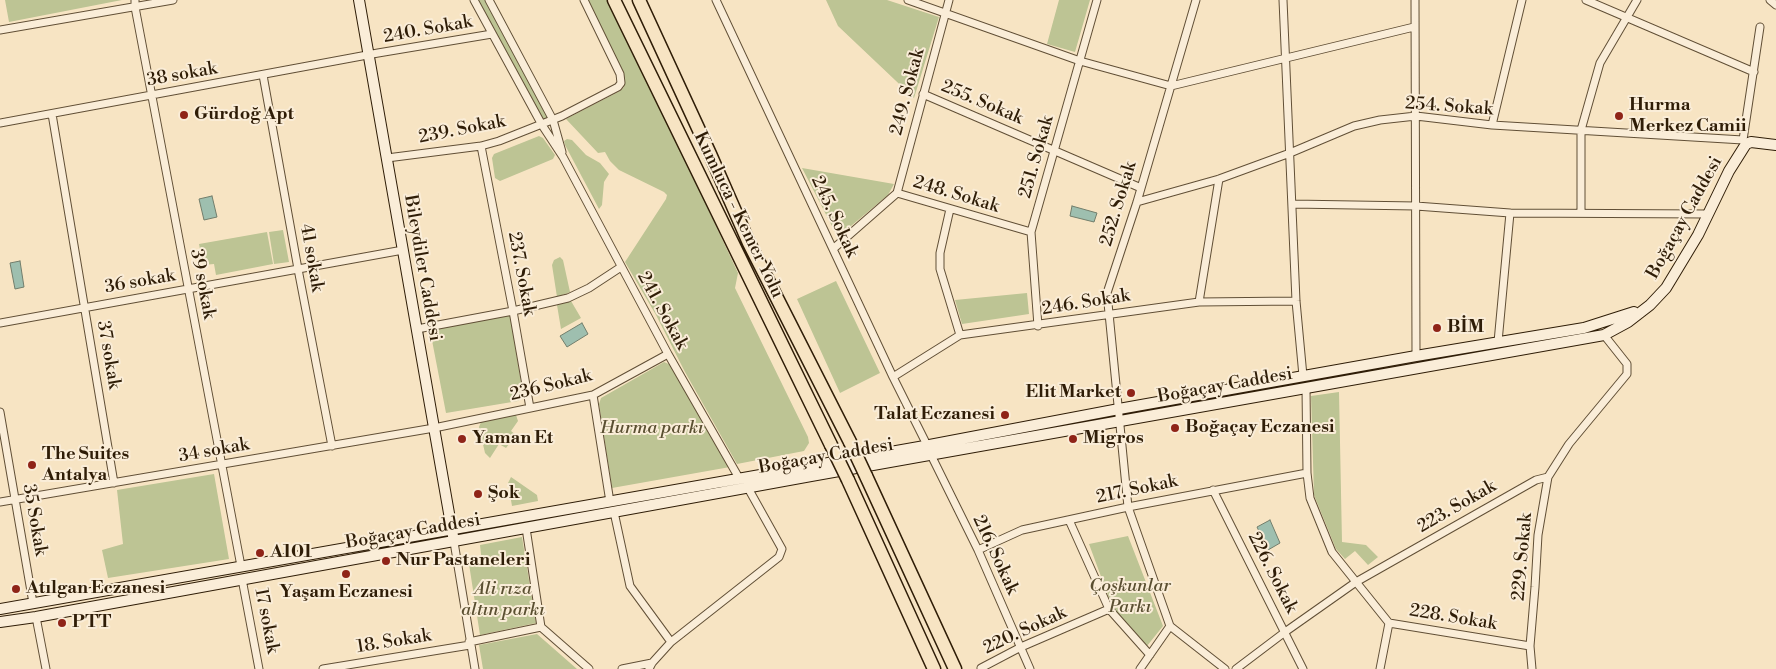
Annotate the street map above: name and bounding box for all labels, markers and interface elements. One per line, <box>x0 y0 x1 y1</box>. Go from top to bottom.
street label: 240. Sokak <box>382 12 474 48</box>
street label: 249. Sokak <box>886 46 930 138</box>
street label: 38 sokak <box>145 58 219 92</box>
street label: 255. Sokak <box>938 76 1026 130</box>
street label: 254. Sokak <box>1404 93 1494 121</box>
place label: Hurma Merkez Camii <box>1629 95 1746 138</box>
place label: Gürdoğ Apt <box>194 104 294 126</box>
marker: Gürdoğ Apt <box>178 109 190 121</box>
marker: Hurma Merkez Camii <box>1613 110 1625 122</box>
street label: 239. Sokak <box>417 111 507 149</box>
street label: 251. Sokak <box>1015 113 1059 201</box>
street label: Kumluca - Kemer Yolu <box>688 128 788 302</box>
street label: Boğaçay Caddesi <box>1642 153 1728 283</box>
street label: 252. Sokak <box>1096 159 1142 249</box>
street label: 248. Sokak <box>910 172 1002 218</box>
street label: 245. Sokak <box>806 173 862 261</box>
street label: Bileydiler Caddesi <box>398 193 446 343</box>
street label: 41 sokak <box>294 222 328 294</box>
street label: 237. Sokak <box>502 230 540 318</box>
street label: 39 sokak <box>185 247 219 321</box>
street label: 36 sokak <box>103 265 177 299</box>
street label: 241. Sokak <box>632 268 692 354</box>
street label: 246. Sokak <box>1040 285 1132 321</box>
place label: BİM <box>1447 317 1484 339</box>
street label: 37 sokak <box>91 319 125 391</box>
marker: BİM <box>1431 322 1443 334</box>
street label: Boğaçay Caddesi <box>1156 364 1294 408</box>
street label: 236 Sokak <box>508 365 594 407</box>
place label: Elit Market <box>1026 382 1121 404</box>
marker: Elit Market <box>1125 387 1137 399</box>
place label: Talat Eczanesi <box>874 404 995 426</box>
marker: Talat Eczanesi <box>999 409 1011 421</box>
place label: Boğaçay Eczanesi <box>1185 417 1335 439</box>
park label: Hurma parkı <box>600 418 704 440</box>
marker: Boğaçay Eczanesi <box>1169 422 1181 434</box>
place label: Yaman Et <box>472 428 553 450</box>
place label: Migros <box>1083 428 1144 450</box>
marker: Yaman Et <box>456 433 468 445</box>
marker: Migros <box>1067 433 1079 445</box>
street label: 34 sokak <box>177 434 251 468</box>
street label: Boğaçay Caddesi <box>757 435 895 479</box>
place label: The Suites Antalya <box>42 444 129 486</box>
marker: The Suites Antalya <box>26 459 38 471</box>
street label: 217. Sokak <box>1094 471 1180 509</box>
street label: 223. Sokak <box>1414 476 1500 538</box>
street label: 35 Sokak <box>17 482 51 558</box>
place label: Şok <box>488 483 520 505</box>
marker: Şok <box>472 488 484 500</box>
street label: Boğaçay Caddesi <box>344 510 482 554</box>
street label: 216. Sokak <box>967 512 1023 598</box>
street label: 229. Sokak <box>1508 512 1538 602</box>
street label: 226. Sokak <box>1242 529 1302 617</box>
place label: A101 <box>270 542 312 564</box>
marker: A101 <box>254 547 266 559</box>
place label: Nur Pastaneleri <box>396 550 531 572</box>
marker: Nur Pastaneleri <box>380 555 392 567</box>
marker: Yaşam Eczanesi <box>340 568 352 580</box>
park label: Çoşkunlar Parkı <box>1089 576 1171 618</box>
place label: Atılgan Eczanesi <box>26 578 165 600</box>
park label: Ali rıza altın parkı <box>461 579 545 622</box>
place label: Yaşam Eczanesi <box>279 582 413 604</box>
marker: Atılgan Eczanesi <box>10 583 22 595</box>
street label: 17 sokak <box>249 587 283 655</box>
street label: 228. Sokak <box>1408 600 1498 636</box>
street label: 220. Sokak <box>980 602 1070 660</box>
place label: PTT <box>72 612 111 634</box>
marker: PTT <box>56 617 68 629</box>
street label: 18. Sokak <box>355 625 433 659</box>

